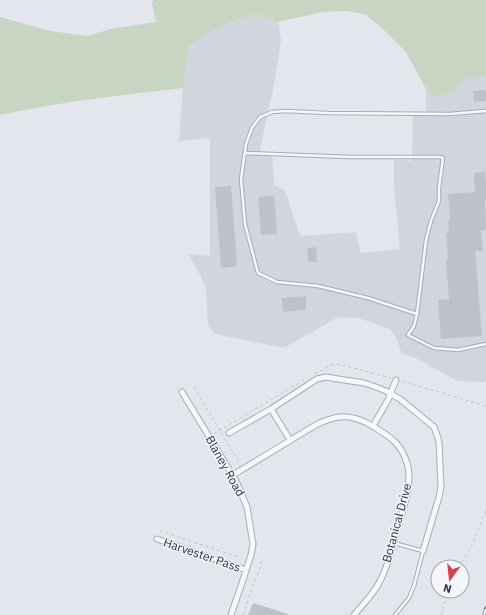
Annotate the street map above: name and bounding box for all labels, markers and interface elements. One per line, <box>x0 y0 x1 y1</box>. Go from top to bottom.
street label: Blaney Road <box>203 433 248 499</box>
street label: Botanical Drive <box>379 481 414 564</box>
street label: Harvester Pass <box>162 534 243 575</box>
north arrow <box>430 559 470 599</box>
text: N <box>442 581 453 596</box>

